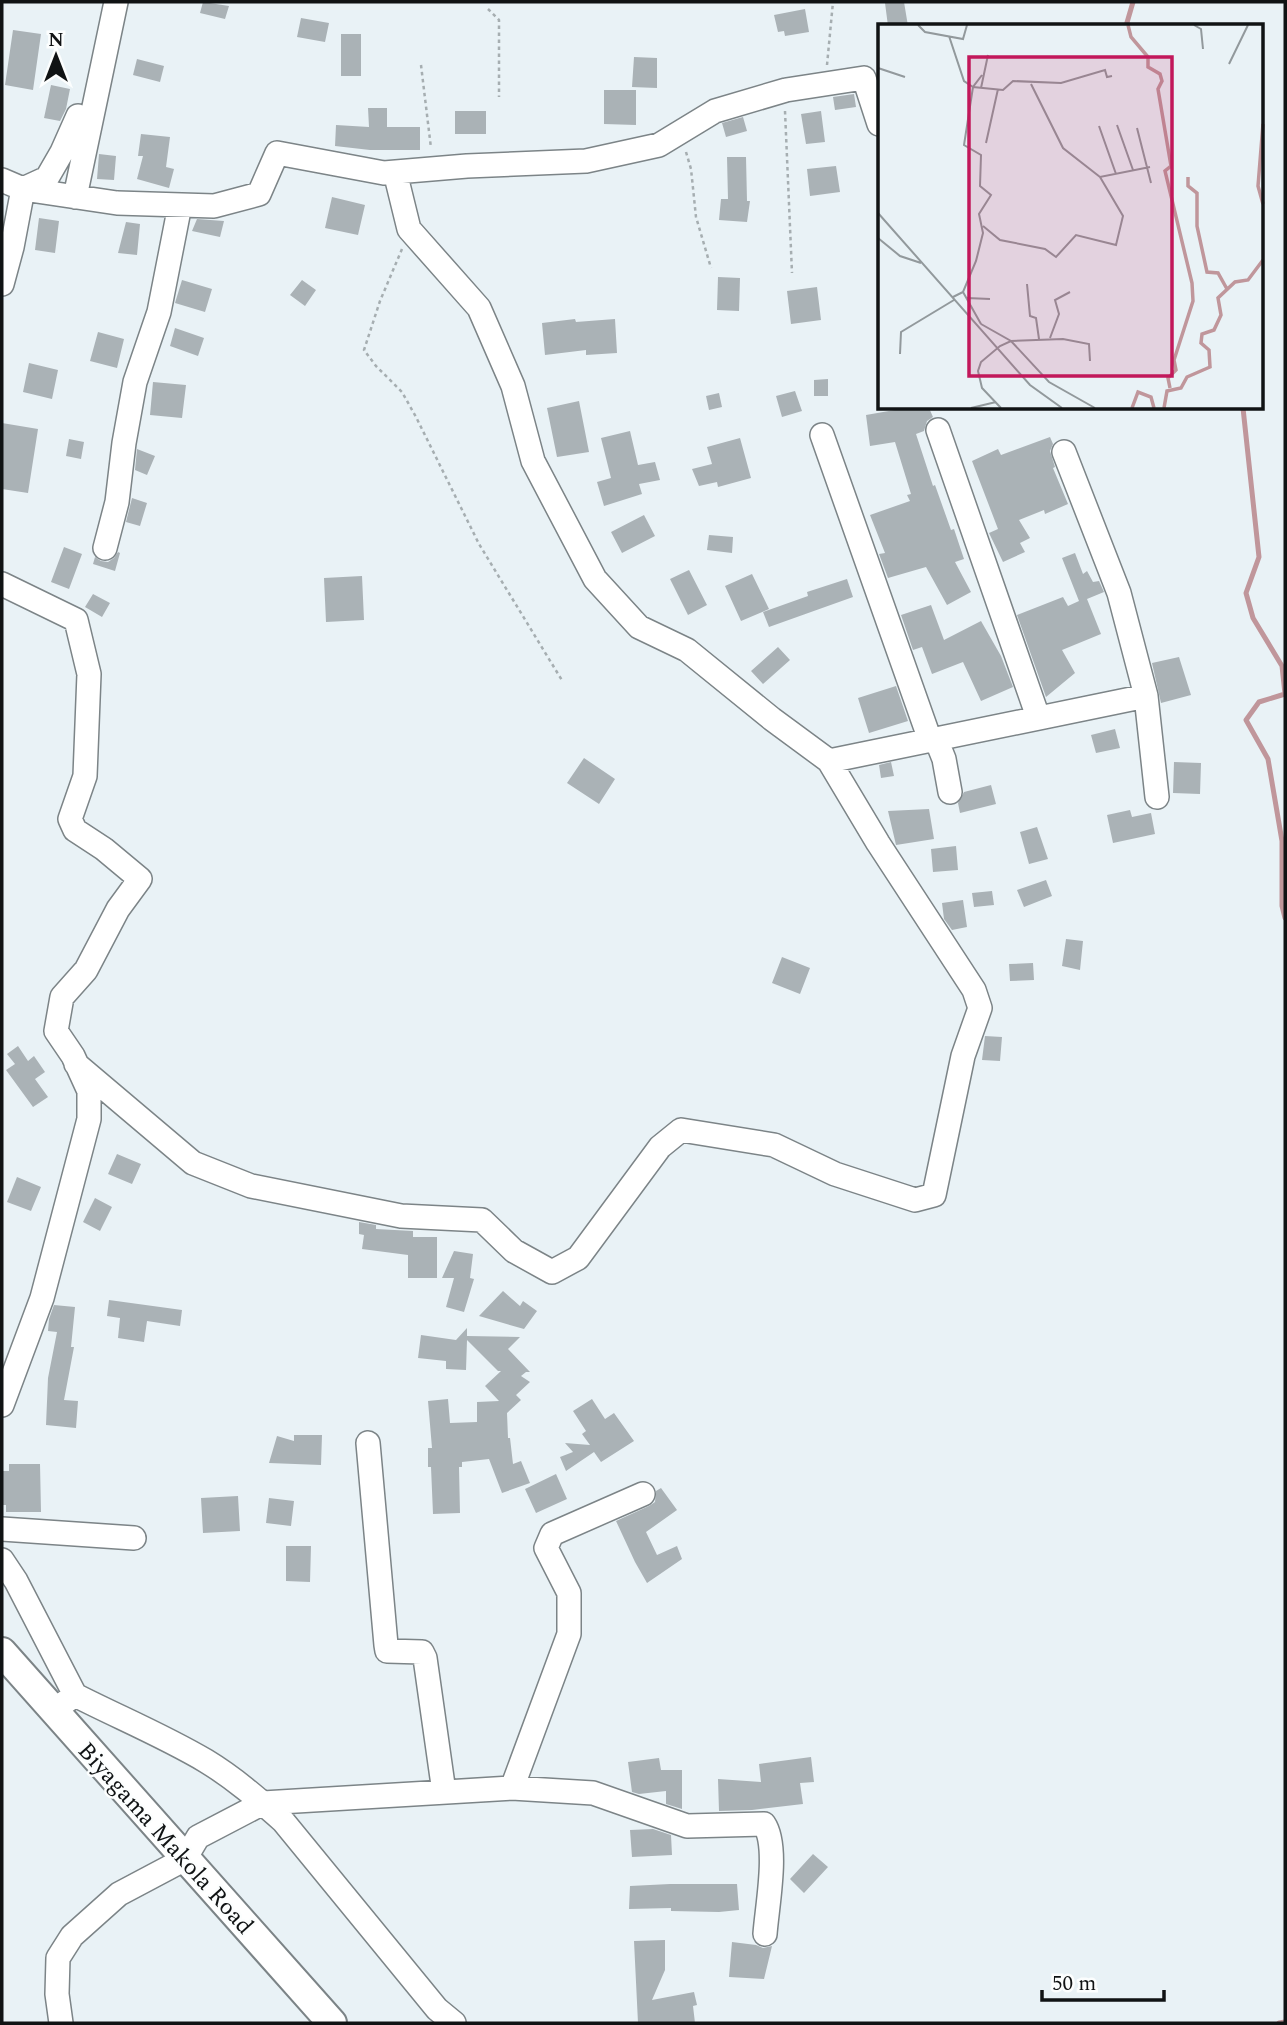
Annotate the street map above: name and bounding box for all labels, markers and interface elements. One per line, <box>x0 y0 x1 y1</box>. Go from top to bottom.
north arrow <box>21 21 91 91</box>
inset map <box>878 24 1262 410</box>
text: N <box>48 26 64 55</box>
street label: Biyagama Makola Road <box>69 1734 262 1943</box>
scale bar <box>1042 1958 1164 2002</box>
text: 50 m <box>1052 1968 1096 2000</box>

